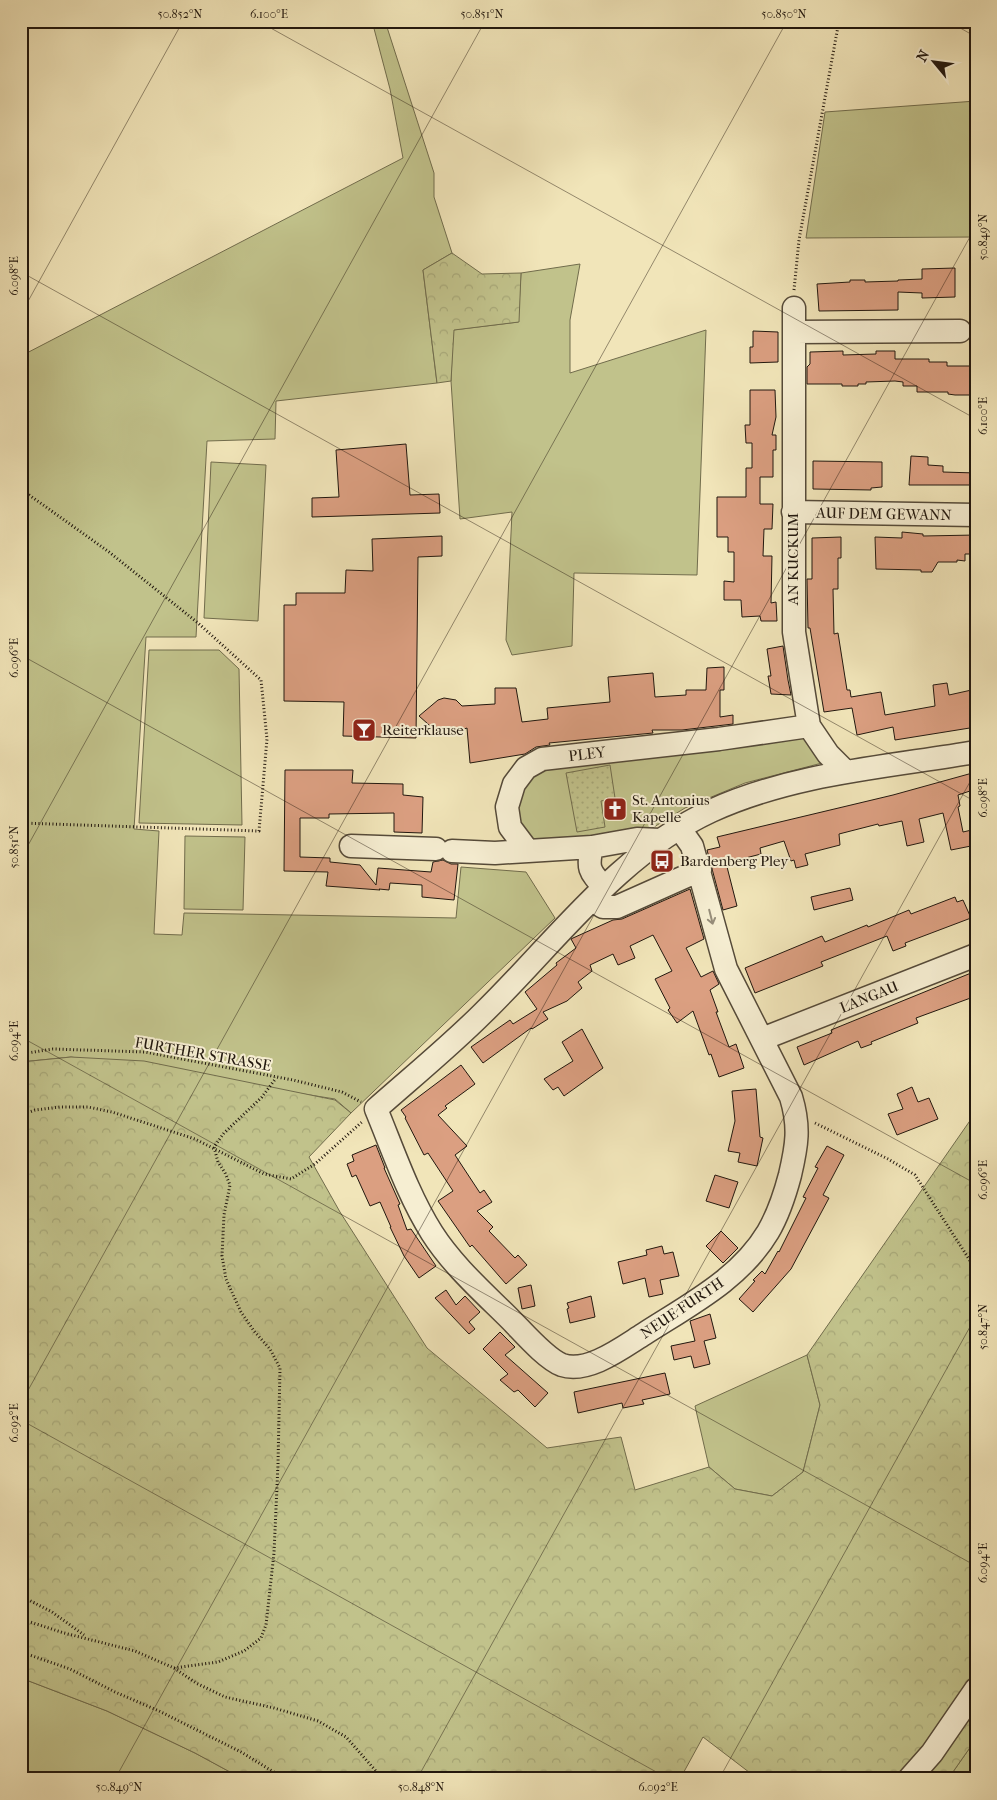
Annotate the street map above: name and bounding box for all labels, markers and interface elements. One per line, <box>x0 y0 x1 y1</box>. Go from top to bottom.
text: 50.852°N <box>158 7 202 21</box>
text: 6.100°E <box>250 7 288 21</box>
text: 50.851°N <box>460 7 504 21</box>
text: 50.850°N <box>761 7 807 21</box>
north arrow <box>910 38 960 88</box>
text: N <box>913 47 933 65</box>
text: 50.849°N <box>976 214 990 260</box>
text: 6.098°E <box>7 256 21 296</box>
text: 6.100°E <box>976 397 990 435</box>
street label: AUF DEM GEWANN <box>815 504 953 524</box>
street label: AN KUCKUM <box>784 512 802 606</box>
text: 6.096°E <box>7 638 21 678</box>
bar icon: Reiterklause <box>351 717 377 743</box>
place label: Reiterklause <box>382 721 464 739</box>
street label: PLEY <box>567 743 607 765</box>
text: 6.098°E <box>976 778 990 818</box>
place label: St. Antonius Kapelle <box>632 791 710 826</box>
church icon: St. Antonius Kapelle <box>602 796 628 822</box>
text: 50.851°N <box>7 825 21 869</box>
bus stop icon: Bardenberg Pley <box>649 848 675 874</box>
place label: Bardenberg Pley <box>680 852 789 870</box>
one-way arrow <box>707 909 717 925</box>
street label: LANGAU <box>837 977 901 1017</box>
text: 6.094°E <box>7 1021 21 1061</box>
street label: FURTHER STRASSE <box>133 1033 273 1075</box>
text: 6.096°E <box>976 1160 990 1200</box>
street label: NEUE FURTH <box>637 1273 727 1342</box>
text: 50.847°N <box>976 1304 990 1350</box>
text: 6.092°E <box>7 1403 21 1443</box>
text: 6.094°E <box>976 1543 990 1583</box>
text: 50.849°N <box>96 1780 142 1794</box>
text: 50.848°N <box>398 1780 444 1794</box>
text: 6.092°E <box>638 1780 678 1794</box>

